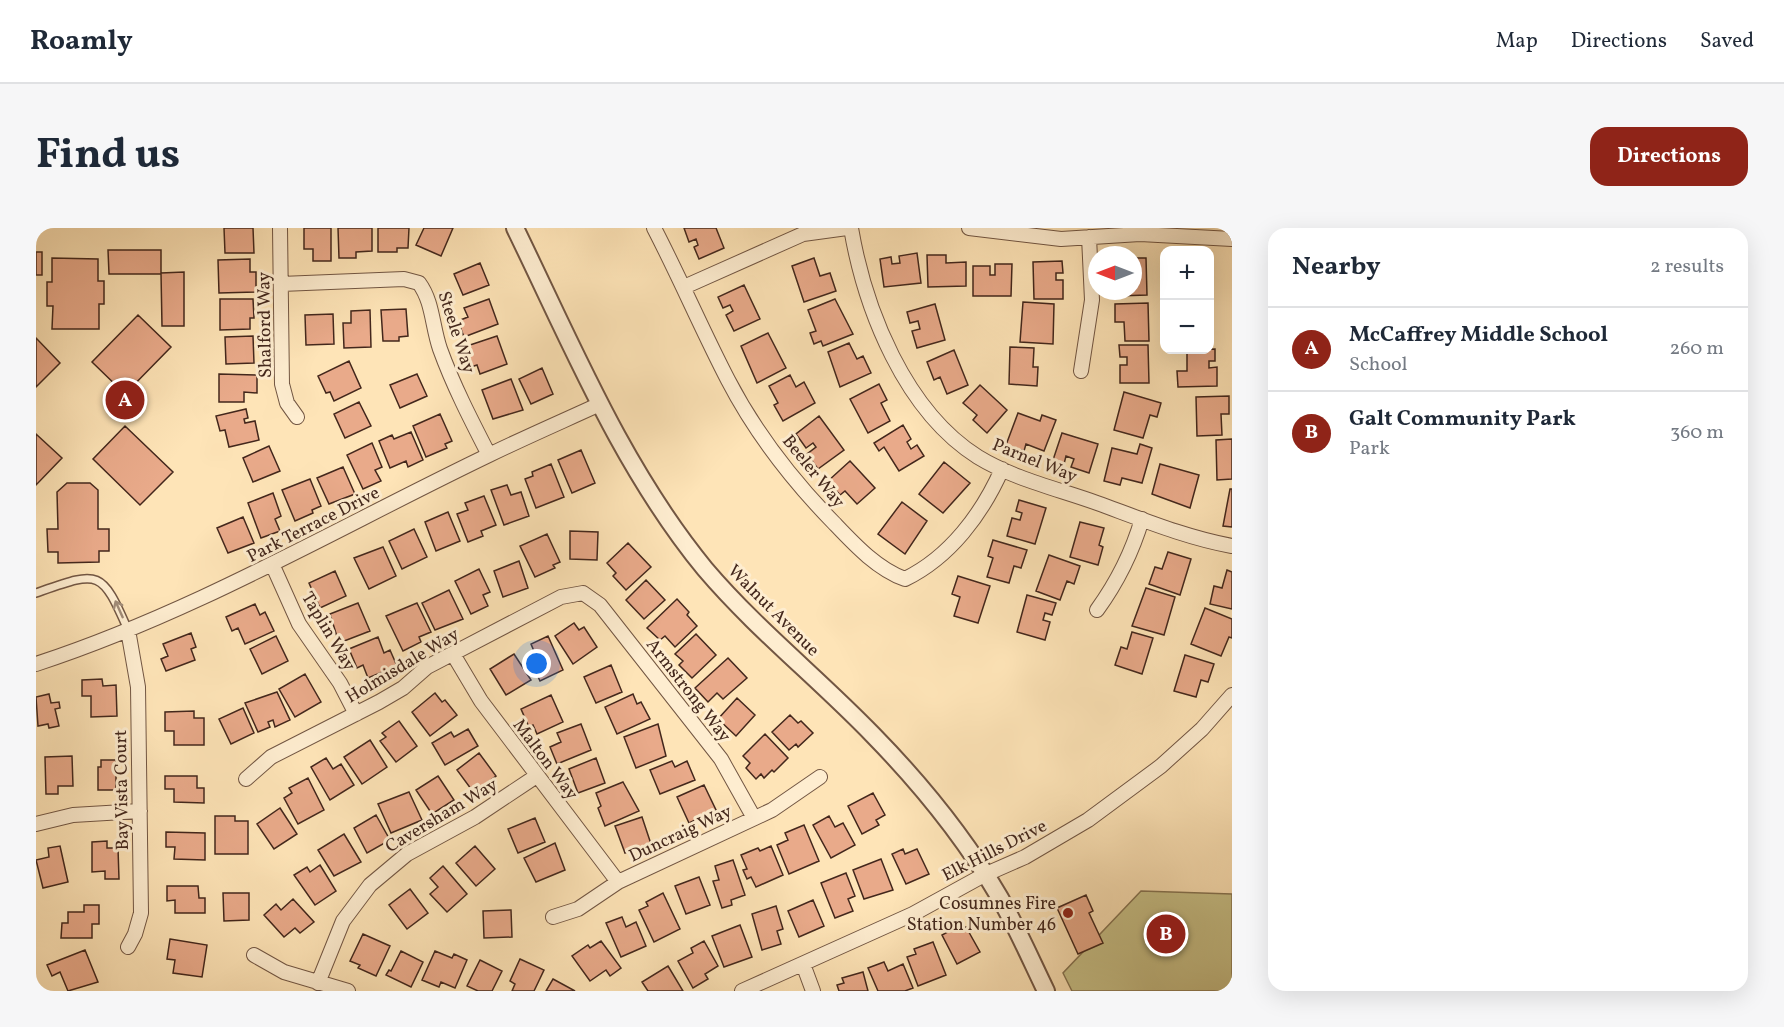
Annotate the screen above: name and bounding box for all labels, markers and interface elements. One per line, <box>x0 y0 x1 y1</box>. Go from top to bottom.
text: Roamly <box>30 22 133 61</box>
text: Map <box>1496 27 1538 56</box>
text: Directions <box>1571 27 1667 56</box>
text: Saved <box>1700 27 1754 56</box>
text: Find us <box>36 127 180 186</box>
button: Directions <box>1590 127 1748 186</box>
north arrow <box>1088 246 1142 300</box>
map controls <box>1160 246 1214 354</box>
button: + <box>1160 246 1214 300</box>
text: Nearby <box>1292 249 1381 285</box>
text: 2 results <box>1650 253 1724 281</box>
street label: Shalford Way <box>252 271 279 378</box>
street label: Steele Way <box>431 288 481 377</box>
button: − <box>1160 300 1214 354</box>
text: McCaffrey Middle School <box>1349 320 1608 351</box>
text: A <box>1304 335 1319 363</box>
text: 260 m <box>1669 335 1724 363</box>
text: School <box>1349 351 1407 379</box>
pin: A <box>106 378 145 423</box>
text: Galt Community Park <box>1349 404 1576 435</box>
text: B <box>1305 419 1318 447</box>
text: 360 m <box>1670 419 1724 447</box>
street label: Beeler Way <box>776 430 850 514</box>
street label: Parnel Way <box>988 433 1081 490</box>
text: Park <box>1349 435 1390 463</box>
street label: Park Terrace Drive <box>243 481 384 570</box>
street label: Walnut Avenue <box>721 559 825 663</box>
street label: Taplin Way <box>294 588 361 676</box>
one-way arrow <box>113 601 124 619</box>
street label: Holmisdale Way <box>341 622 464 710</box>
street label: Armstrong Way <box>639 634 736 748</box>
your location <box>522 649 551 678</box>
street label: Malton Way <box>506 714 584 806</box>
street label: Bay Vista Court <box>109 729 136 851</box>
street label: Caversham Way <box>381 773 503 860</box>
street label: Duncraig Way <box>625 799 737 869</box>
street label: Elk Hills Drive <box>938 814 1051 888</box>
place label: Cosumnes Fire Station Number 46 <box>907 892 1056 938</box>
marker: Cosumnes Fire Station Number 46 <box>1061 906 1075 920</box>
pin: B <box>1146 912 1186 956</box>

